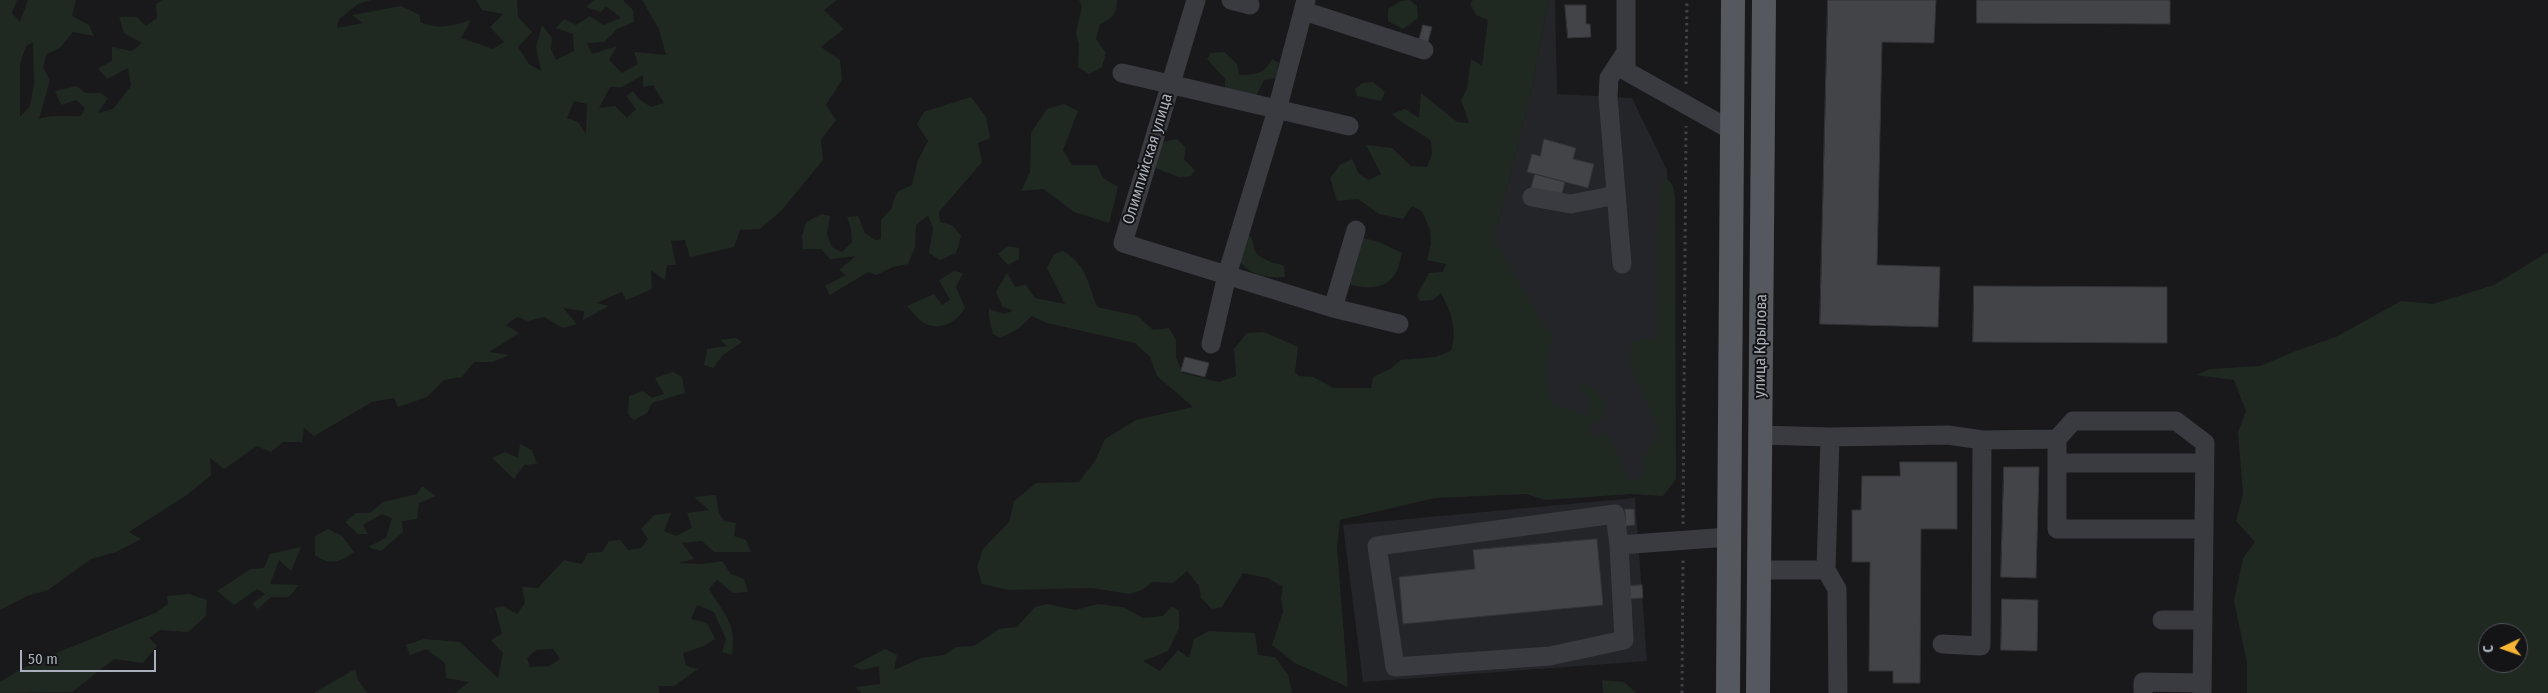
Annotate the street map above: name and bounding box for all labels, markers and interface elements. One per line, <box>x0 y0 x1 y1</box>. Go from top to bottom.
street label: Олимпийская улица <box>1119 91 1177 227</box>
street label: улица Крылова <box>1750 294 1772 398</box>
north arrow <box>2478 623 2528 673</box>
scale bar <box>22 640 159 672</box>
text: С <box>2480 645 2497 653</box>
text: 50 m <box>28 650 58 668</box>

